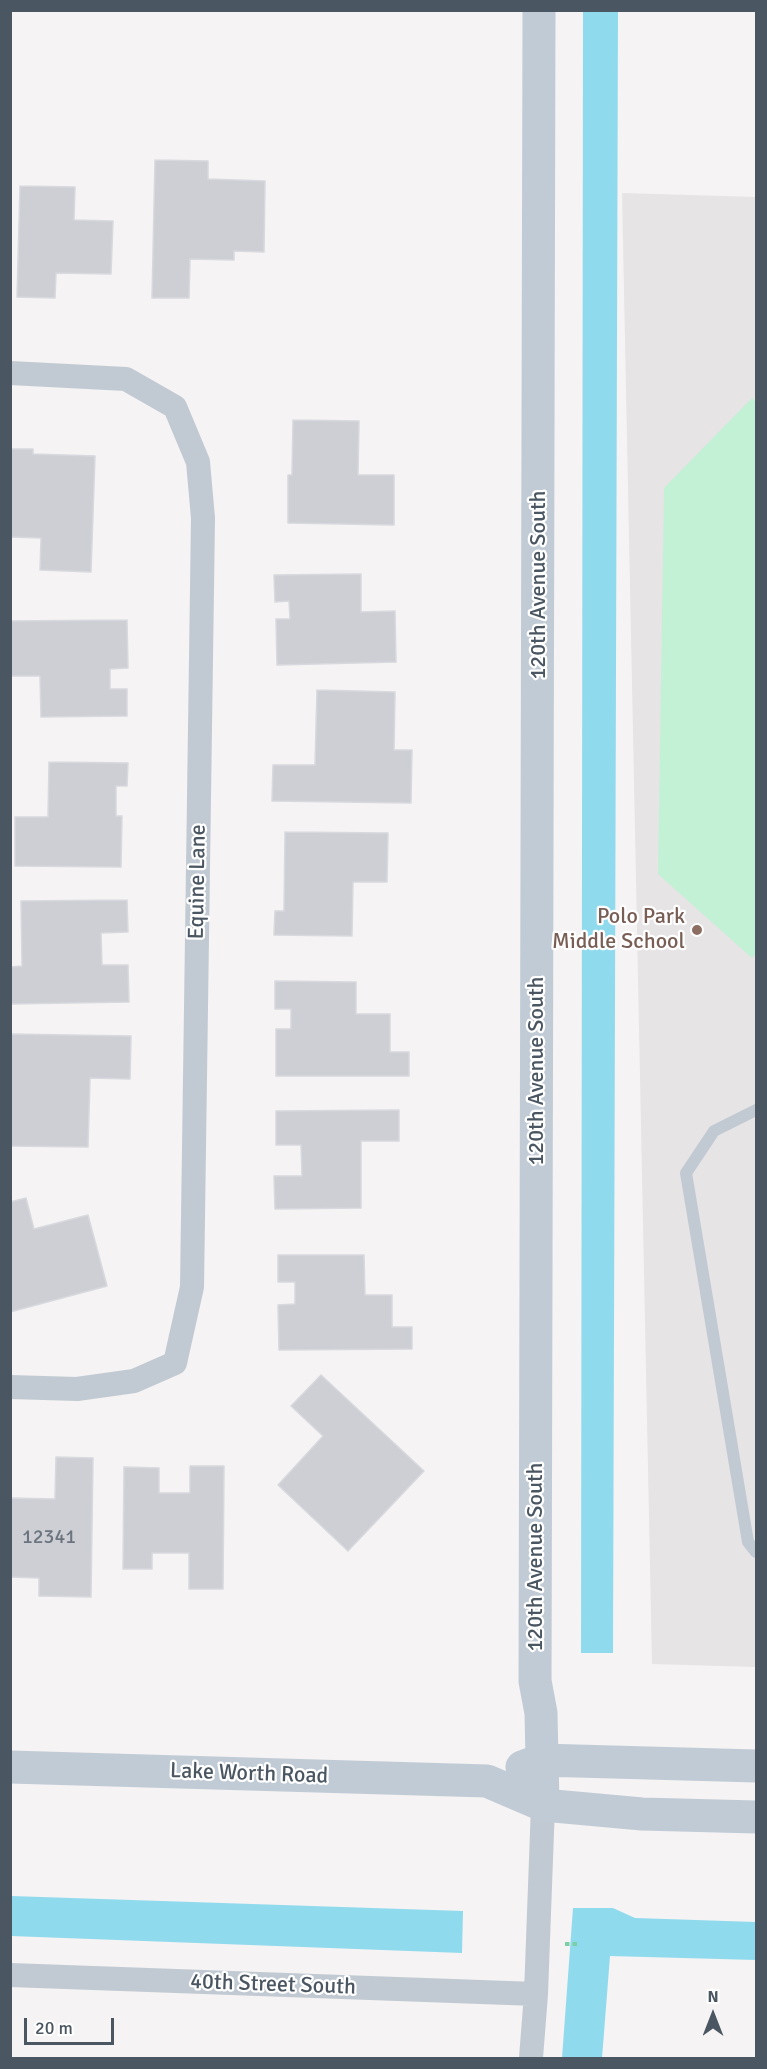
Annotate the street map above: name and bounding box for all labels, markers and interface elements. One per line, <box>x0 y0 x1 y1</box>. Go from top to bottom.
street label: 120th Avenue South <box>526 490 552 680</box>
street label: Equine Lane <box>184 824 212 940</box>
place label: Polo Park Middle School <box>552 904 685 956</box>
marker: Polo Park Middle School <box>690 923 704 937</box>
street label: 120th Avenue South <box>524 976 550 1166</box>
street label: 120th Avenue South <box>523 1462 549 1652</box>
house number: 12341 <box>22 1526 76 1550</box>
street label: Lake Worth Road <box>169 1758 329 1790</box>
street label: 40th Street South <box>190 1969 356 2001</box>
north arrow <box>683 1985 743 2045</box>
text: N <box>707 1987 719 2007</box>
scale bar <box>27 2006 117 2044</box>
text: 20 m <box>35 2017 73 2039</box>

